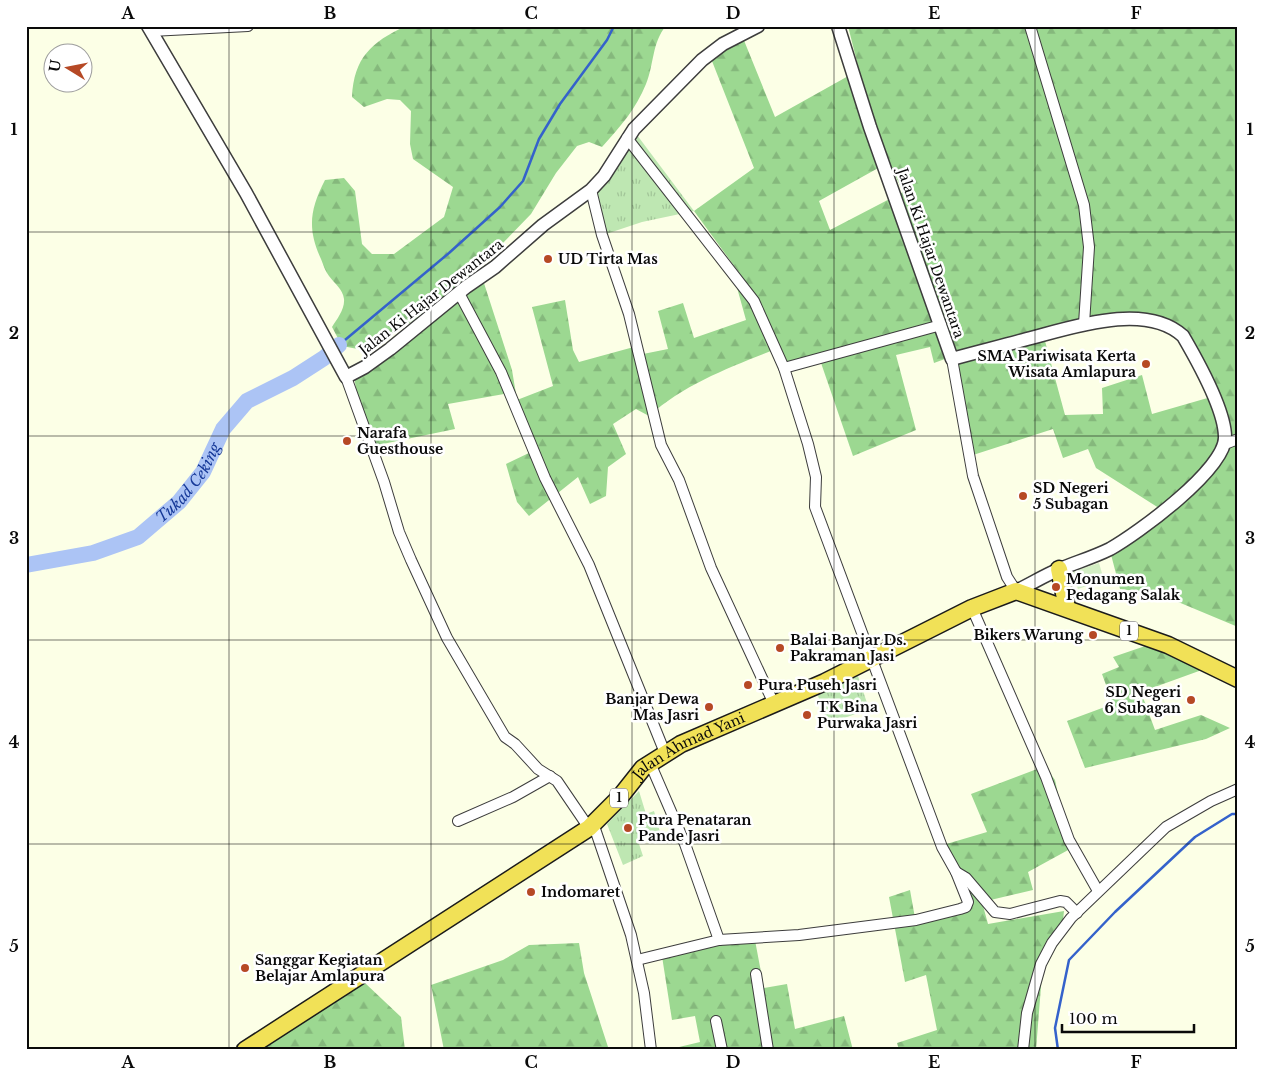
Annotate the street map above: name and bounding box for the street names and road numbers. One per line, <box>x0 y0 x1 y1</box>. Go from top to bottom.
street label: Jalan Ki Hajar Dewantara <box>893 164 969 341</box>
street label: Jalan Ki Hajar Dewantara <box>354 235 507 360</box>
road number: 1 <box>1120 622 1138 640</box>
street label: Jalan Ahmad Yani <box>627 709 748 785</box>
road number: 1 <box>610 788 628 808</box>

